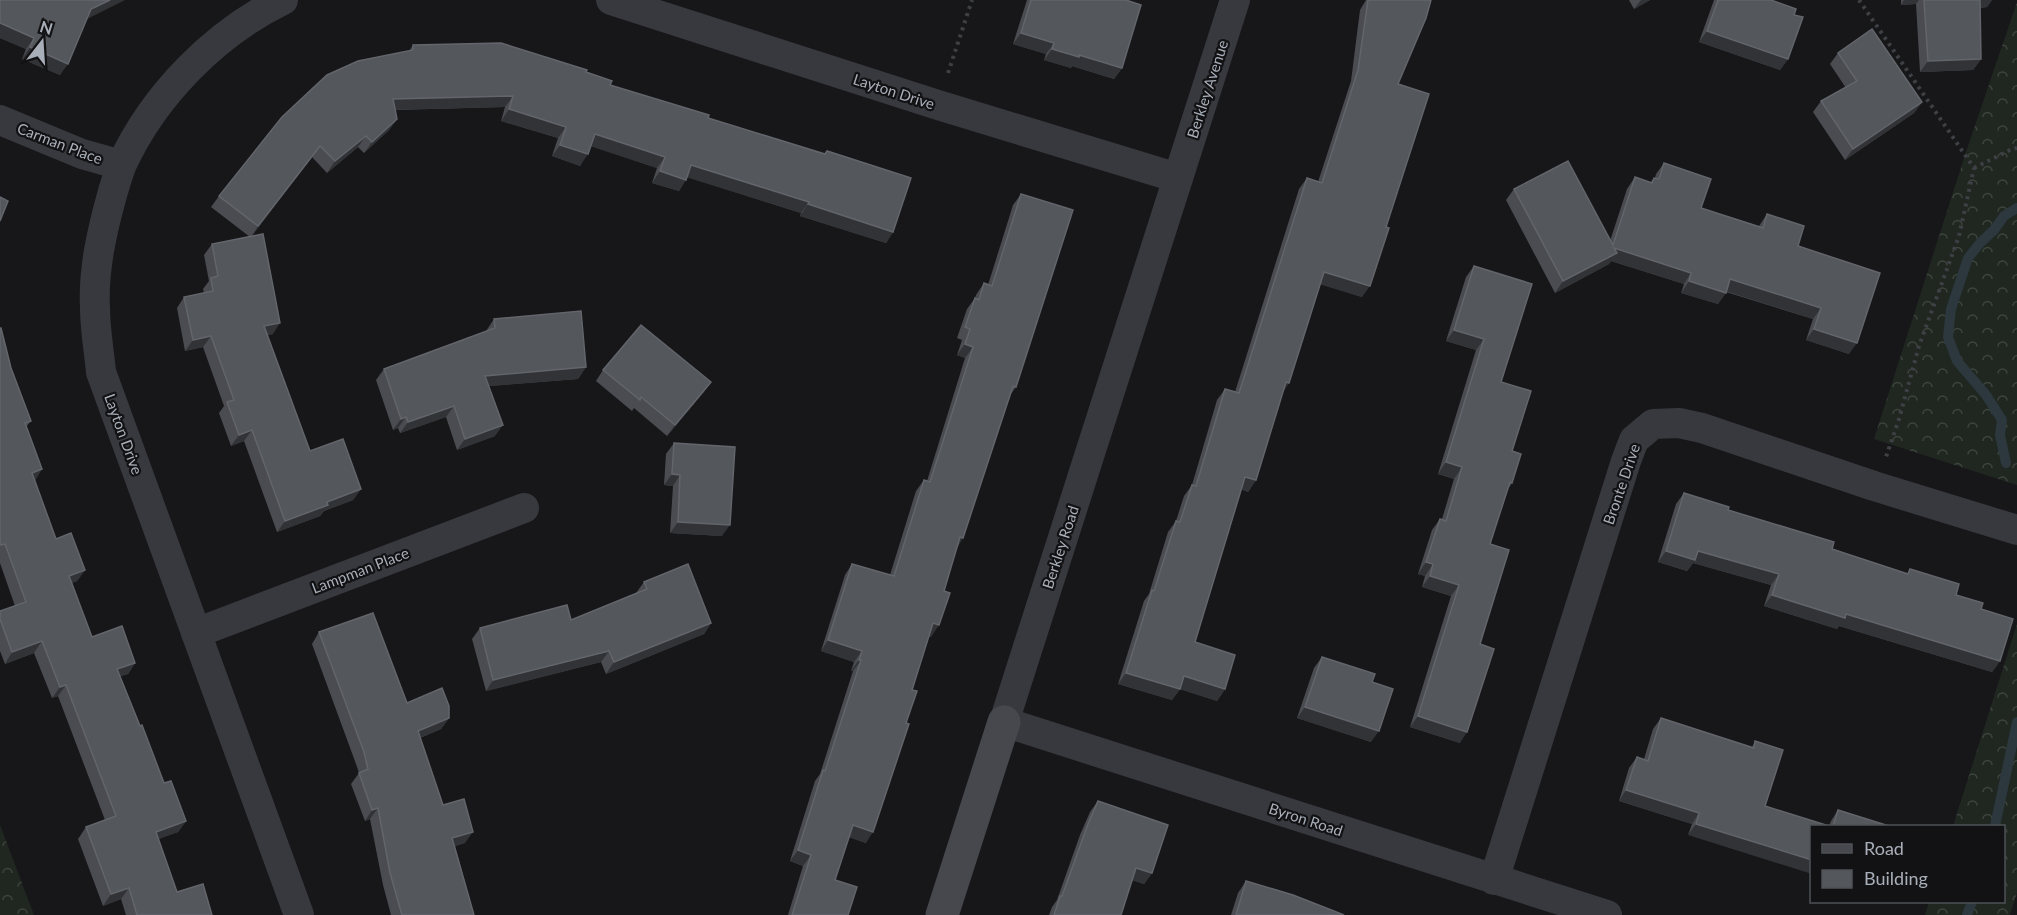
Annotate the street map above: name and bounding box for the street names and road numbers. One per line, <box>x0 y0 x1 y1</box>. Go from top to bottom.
street label: Berkley Avenue <box>1183 38 1231 140</box>
street label: Layton Drive <box>851 69 937 113</box>
street label: Carman Place <box>15 118 105 168</box>
street label: Layton Drive <box>101 391 147 477</box>
street label: Bronte Drive <box>1599 441 1643 527</box>
street label: Berkley Road <box>1038 503 1082 591</box>
street label: Lampman Place <box>309 543 411 597</box>
street label: Byron Road <box>1267 799 1345 839</box>

